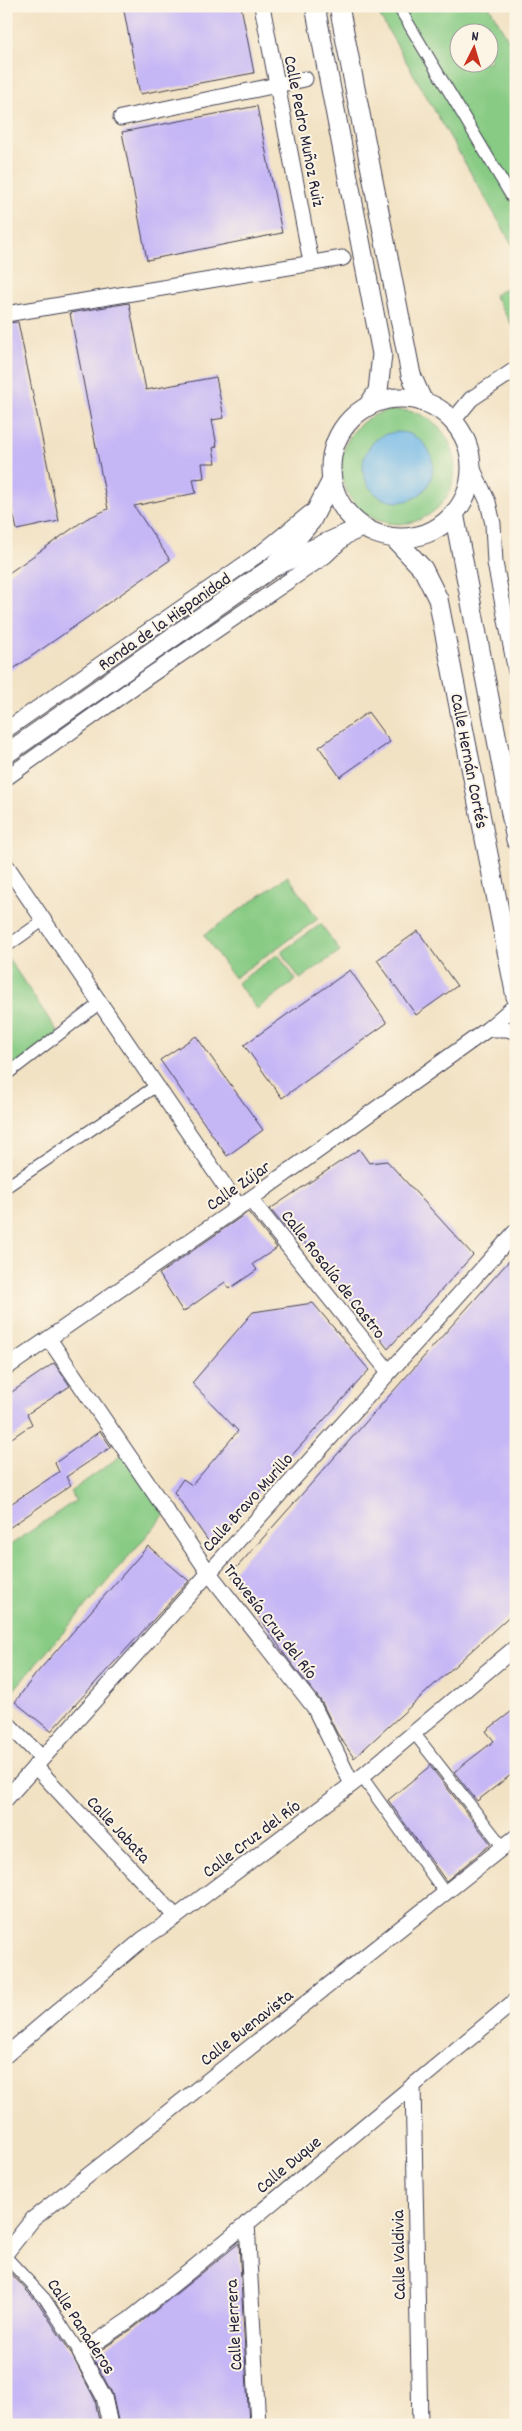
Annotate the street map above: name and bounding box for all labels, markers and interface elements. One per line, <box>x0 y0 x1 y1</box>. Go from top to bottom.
north arrow <box>450 22 500 72</box>
text: N <box>471 27 479 47</box>
street label: Calle Pedro Muñoz Ruiz <box>276 54 329 209</box>
street label: Ronda de la Hispanidad <box>94 568 237 678</box>
street label: Calle Hernán Cortés <box>442 692 493 831</box>
street label: Calle Zújar <box>202 1156 277 1218</box>
street label: Calle Rosalía de Castro <box>274 1206 390 1345</box>
street label: Calle Bravo Murillo <box>197 1448 300 1559</box>
street label: Travesía Cruz del Río <box>216 1560 322 1686</box>
street label: Calle Jabata <box>79 1791 155 1870</box>
street label: Calle Cruz del Río <box>198 1795 307 1885</box>
street label: Calle Buenavista <box>196 1984 300 2073</box>
street label: Calle Duque <box>251 2131 328 2201</box>
street label: Calle Valdivia <box>387 2209 414 2300</box>
street label: Calle Panaderos <box>39 2274 120 2380</box>
street label: Calle Herrera <box>221 2278 250 2371</box>

